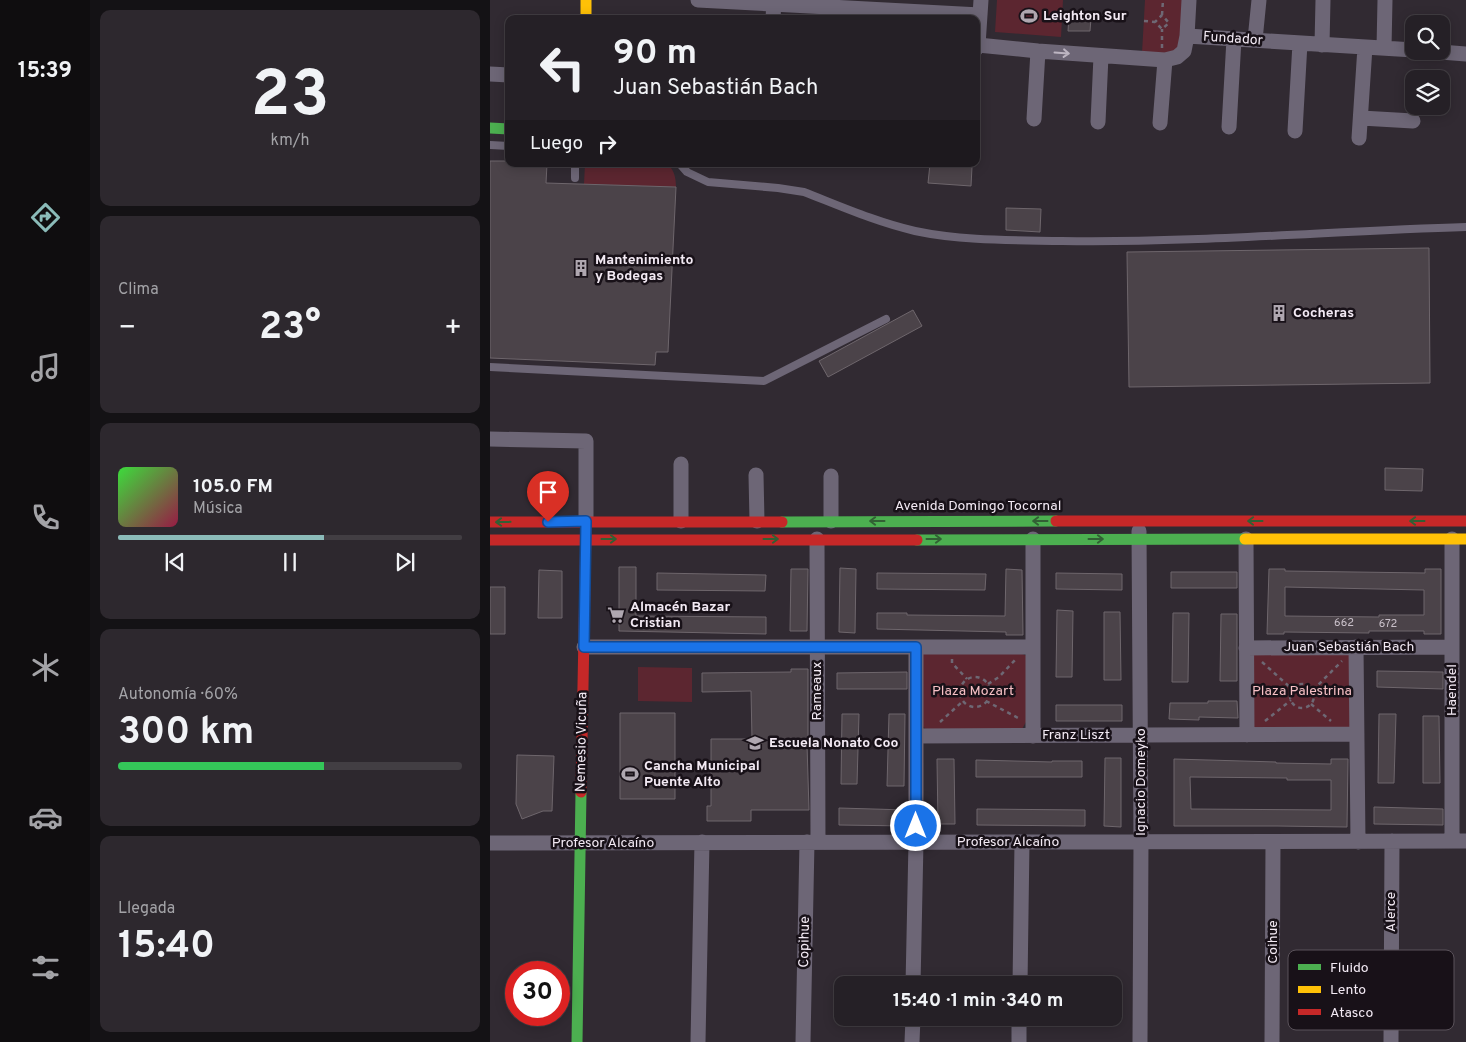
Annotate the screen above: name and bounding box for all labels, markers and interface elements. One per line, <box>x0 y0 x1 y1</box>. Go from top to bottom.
sports icon: Leighton Sur <box>1019 6 1039 26</box>
place label: Leighton Sur <box>1043 8 1127 25</box>
map controls <box>1405 15 1450 115</box>
button: search <box>1405 15 1450 60</box>
street label: Fundador <box>1203 28 1264 50</box>
text: 90 m <box>613 32 697 76</box>
icon: left <box>530 35 595 100</box>
one-way arrow <box>1054 48 1070 57</box>
text: 23 <box>251 57 329 139</box>
text: 15:39 <box>18 58 72 85</box>
button: layers <box>1405 70 1450 115</box>
text: Juan Sebastián Bach <box>613 75 818 102</box>
icon: right <box>593 130 621 158</box>
text: km/h <box>271 131 309 151</box>
text: Luego <box>530 132 583 156</box>
icon: directions <box>28 200 63 235</box>
place label: Mantenimiento y Bodegas <box>595 252 693 285</box>
building icon: Mantenimiento y Bodegas <box>571 258 591 278</box>
text: Clima <box>118 280 159 300</box>
building icon: Cocheras <box>1269 303 1289 323</box>
text: 23° <box>259 304 321 353</box>
place label: Cocheras <box>1293 305 1354 322</box>
text: − <box>118 311 136 347</box>
text: + <box>444 311 462 347</box>
icon: music <box>28 350 63 385</box>
pin <box>527 471 569 522</box>
text: 105.0 FM <box>193 475 273 499</box>
icon: arrive <box>534 478 562 506</box>
street label: Avenida Domingo Tocornal <box>895 498 1061 515</box>
text: Música <box>193 499 243 519</box>
icon: phone <box>28 500 63 535</box>
one-way arrow <box>870 516 886 526</box>
one-way arrow <box>1032 516 1048 526</box>
one-way arrow <box>1247 516 1264 526</box>
one-way arrow <box>1410 516 1426 526</box>
one-way arrow <box>495 517 512 527</box>
one-way arrow <box>600 534 616 544</box>
one-way arrow <box>762 534 779 544</box>
one-way arrow <box>925 534 941 544</box>
one-way arrow <box>1088 534 1104 544</box>
icon: previous <box>161 548 189 576</box>
icon: pause <box>276 548 304 576</box>
icon: next <box>391 548 419 576</box>
place label: Almacén Bazar Cristian <box>630 599 730 632</box>
supermarket icon: Almacén Bazar Cristian <box>606 605 626 625</box>
house number: 662 <box>1334 616 1354 630</box>
house number: 672 <box>1379 617 1397 631</box>
street label: Juan Sebastián Bach <box>1284 639 1414 656</box>
icon: climate <box>28 650 63 685</box>
street label: Rameaux <box>809 662 826 720</box>
street label: Haendel <box>1444 664 1461 716</box>
park label: Plaza Mozart <box>932 683 1014 700</box>
park label: Plaza Palestrina <box>1252 683 1352 700</box>
text: Autonomía · 60% <box>118 685 238 705</box>
street label: Nemesio Vicuña <box>573 692 591 792</box>
text: 300 km <box>118 709 254 758</box>
street label: Franz Liszt <box>1042 727 1110 744</box>
street label: Ignacio Domeyko <box>1133 728 1150 836</box>
school or university icon: Escuela Nonato Coo <box>745 733 765 753</box>
place label: Escuela Nonato Coo <box>769 735 899 752</box>
place label: Cancha Municipal Puente Alto <box>644 758 760 791</box>
sports icon: Cancha Municipal Puente Alto <box>620 764 640 784</box>
position arrow <box>889 799 941 851</box>
icon: car <box>28 800 63 835</box>
street label: Profesor Alcaíno <box>957 834 1059 851</box>
street label: Profesor Alcaíno <box>552 835 654 852</box>
street label: Alerce <box>1383 892 1400 932</box>
text: Llegada <box>118 899 175 919</box>
street label: Copihue <box>796 916 814 968</box>
street label: Coihue <box>1265 920 1282 964</box>
text: 15:40 <box>118 923 215 972</box>
icon: filters <box>28 950 63 985</box>
legend <box>1288 950 1454 1030</box>
text: Fluido <box>1330 960 1369 977</box>
speed limit sign: 30 <box>505 961 570 1026</box>
text: Lento <box>1330 982 1366 999</box>
text: 15:40 · 1 min · 340 m <box>893 989 1063 1013</box>
text: Atasco <box>1330 1005 1373 1022</box>

